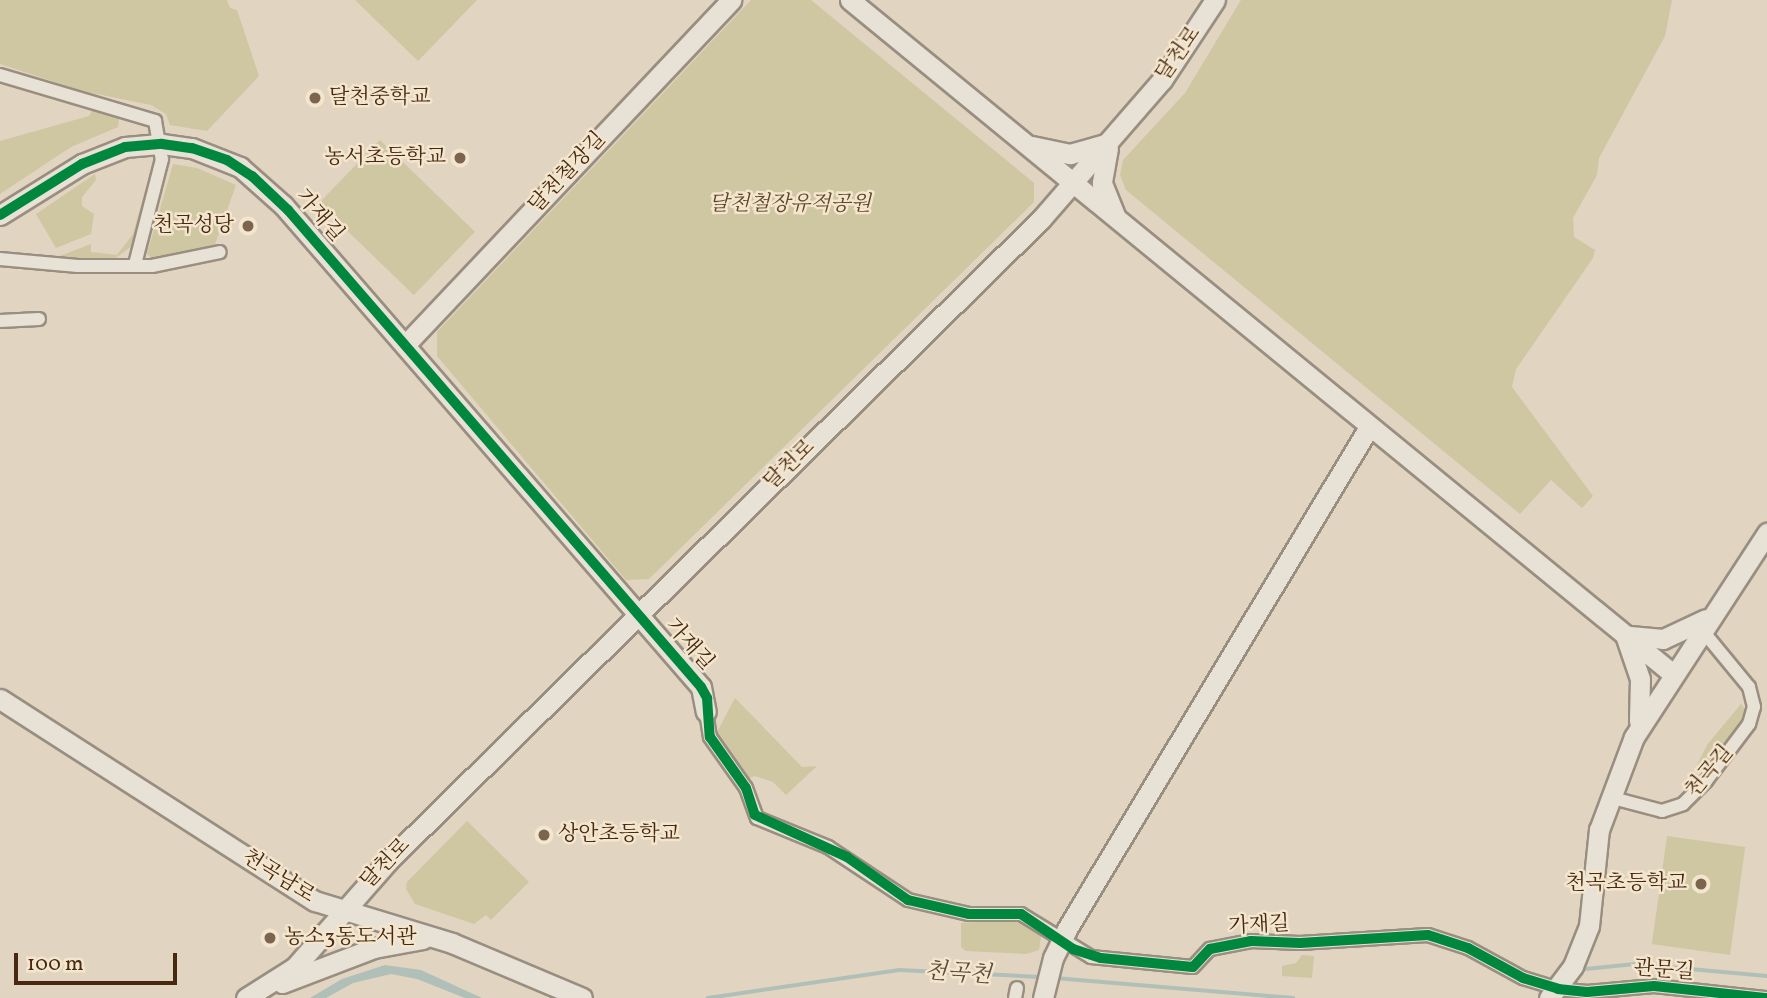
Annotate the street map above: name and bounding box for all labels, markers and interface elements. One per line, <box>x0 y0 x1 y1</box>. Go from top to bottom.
street label: 달천로 <box>1151 22 1207 86</box>
place label: 달천중학교 <box>329 85 430 111</box>
marker: 달천중학교 <box>307 90 323 106</box>
street label: 달천철장길 <box>524 127 612 219</box>
place label: 농서초등학교 <box>324 145 446 171</box>
marker: 농서초등학교 <box>452 150 468 166</box>
street label: 가재길 <box>290 185 348 247</box>
park label: 달천철장유적공원 <box>709 192 871 218</box>
place label: 천곡성당 <box>153 213 234 239</box>
marker: 천곡성당 <box>240 218 256 234</box>
street label: 달천로 <box>759 435 821 495</box>
street label: 가재길 <box>659 614 719 676</box>
street label: 천곡길 <box>1681 741 1739 803</box>
place label: 상안초등학교 <box>558 822 680 848</box>
marker: 상안초등학교 <box>536 827 552 843</box>
street label: 달천로 <box>356 833 416 895</box>
street label: 천곡남로 <box>237 845 319 909</box>
place label: 천곡초등학교 <box>1565 871 1687 897</box>
marker: 천곡초등학교 <box>1693 876 1709 892</box>
street label: 가재길 <box>1228 912 1290 940</box>
place label: 농소3동도서관 <box>284 925 416 951</box>
marker: 농소3동도서관 <box>262 930 278 946</box>
scale bar <box>18 939 180 983</box>
text: 100 m <box>27 950 84 979</box>
street label: 관문길 <box>1633 956 1695 986</box>
water label: 천곡천 <box>924 958 992 990</box>

